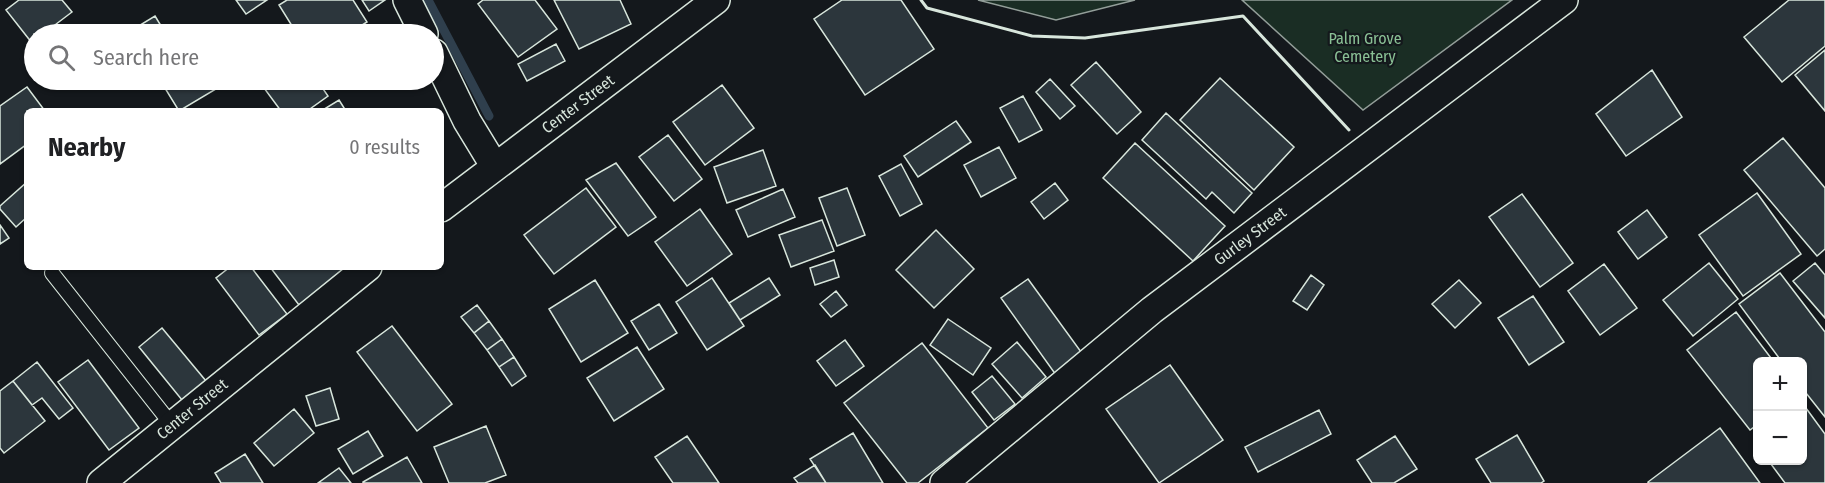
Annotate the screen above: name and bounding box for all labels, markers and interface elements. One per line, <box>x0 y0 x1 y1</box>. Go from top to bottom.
search box <box>24 24 444 90</box>
park label: Palm Grove Cemetery <box>1328 29 1402 66</box>
icon: search <box>45 41 78 74</box>
text: Search here <box>93 44 199 71</box>
street label: Center Street <box>538 70 619 137</box>
text: Nearby <box>48 132 125 163</box>
text: 0 results <box>349 135 420 159</box>
street label: Gurley Street <box>1210 202 1290 269</box>
map controls <box>1753 357 1807 465</box>
button: + <box>1753 357 1807 411</box>
street label: Center Street <box>153 374 232 443</box>
button: − <box>1753 411 1807 465</box>

